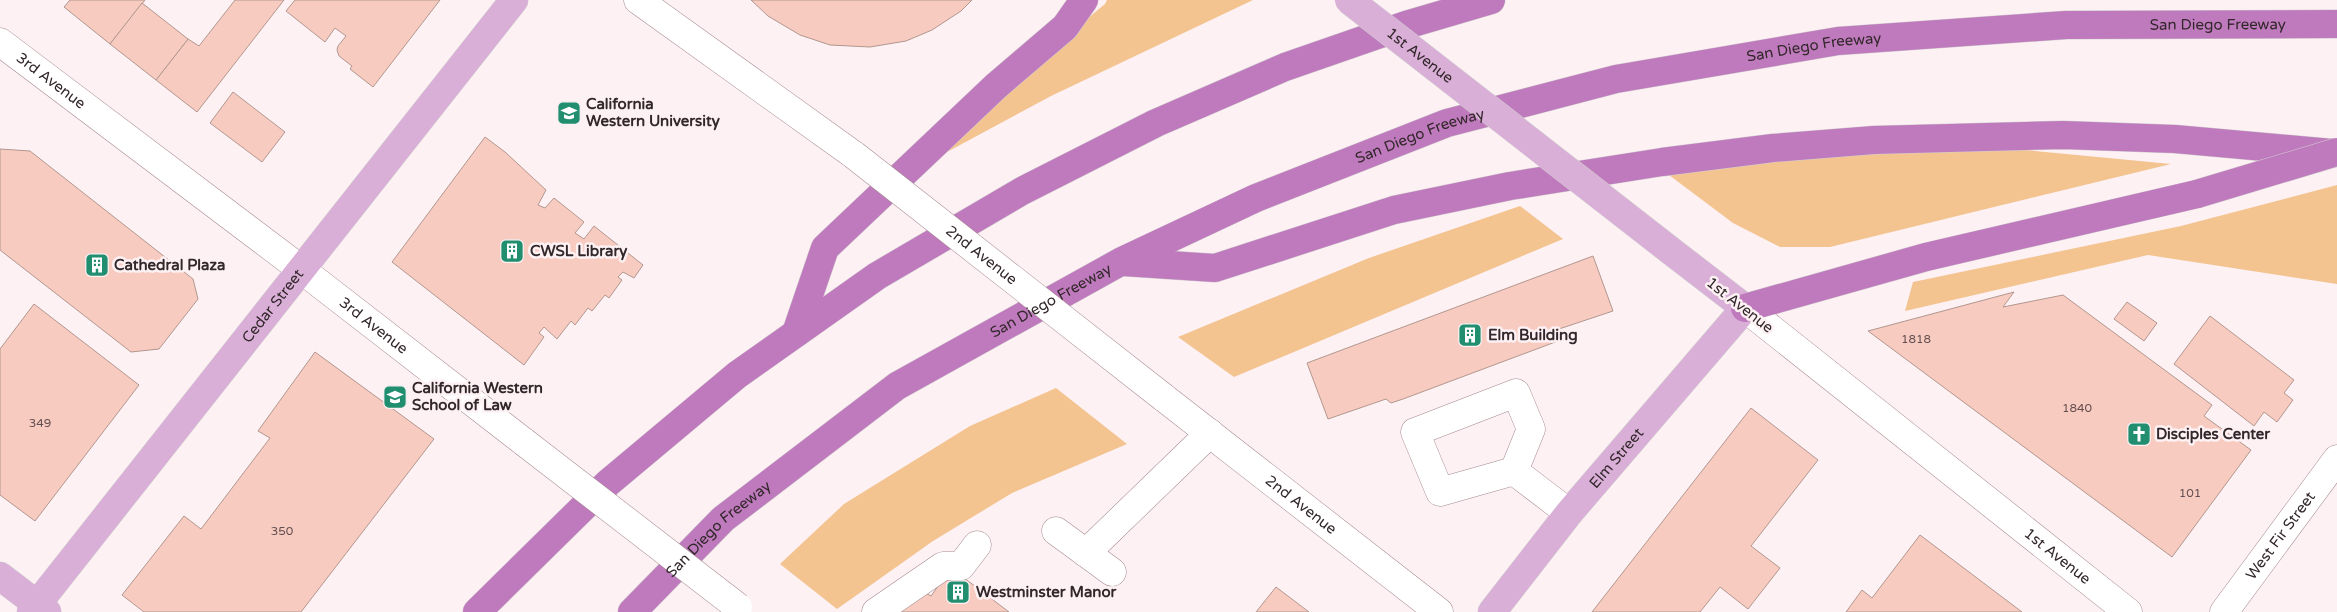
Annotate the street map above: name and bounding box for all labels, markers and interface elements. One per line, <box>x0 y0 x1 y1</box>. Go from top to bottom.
street label: San Diego Freeway <box>2150 15 2286 34</box>
street label: 1st Avenue <box>1383 24 1457 87</box>
street label: San Diego Freeway <box>1745 29 1882 65</box>
street label: 3rd Avenue <box>13 49 89 112</box>
place label: California Western University <box>586 95 720 131</box>
school or university icon: California Western University <box>556 100 582 126</box>
street label: San Diego Freeway <box>1353 105 1486 167</box>
street label: 2nd Avenue <box>942 221 1021 288</box>
building icon: CWSL Library <box>499 238 525 264</box>
place label: CWSL Library <box>530 242 627 261</box>
building icon: Cathedral Plaza <box>84 252 110 278</box>
place label: Cathedral Plaza <box>114 256 225 274</box>
street label: San Diego Freeway <box>987 260 1115 341</box>
street label: Cedar Street <box>238 265 307 346</box>
street label: 1st Avenue <box>1703 273 1777 337</box>
street label: 3rd Avenue <box>336 293 412 358</box>
building icon: Elm Building <box>1457 322 1483 348</box>
place label: Elm Building <box>1488 326 1578 345</box>
house number: 1818 <box>1901 332 1931 346</box>
place label: California Western School of Law <box>412 379 543 414</box>
school or university icon: California Western School of Law <box>382 384 408 410</box>
house number: 1840 <box>2062 401 2093 415</box>
house number: 349 <box>29 416 51 430</box>
church icon: Disciples Center <box>2126 421 2152 447</box>
street label: Elm Street <box>1585 424 1647 492</box>
place label: Disciples Center <box>2156 425 2270 444</box>
street label: 2nd Avenue <box>1262 471 1340 538</box>
street label: San Diego Freeway <box>662 477 774 581</box>
house number: 101 <box>2179 486 2201 500</box>
street label: West Fir Street <box>2242 488 2319 583</box>
house number: 350 <box>271 524 294 538</box>
street label: 1st Avenue <box>2021 524 2094 588</box>
building icon: Westminster Manor <box>945 579 971 605</box>
place label: Westminster Manor <box>976 583 1117 601</box>

